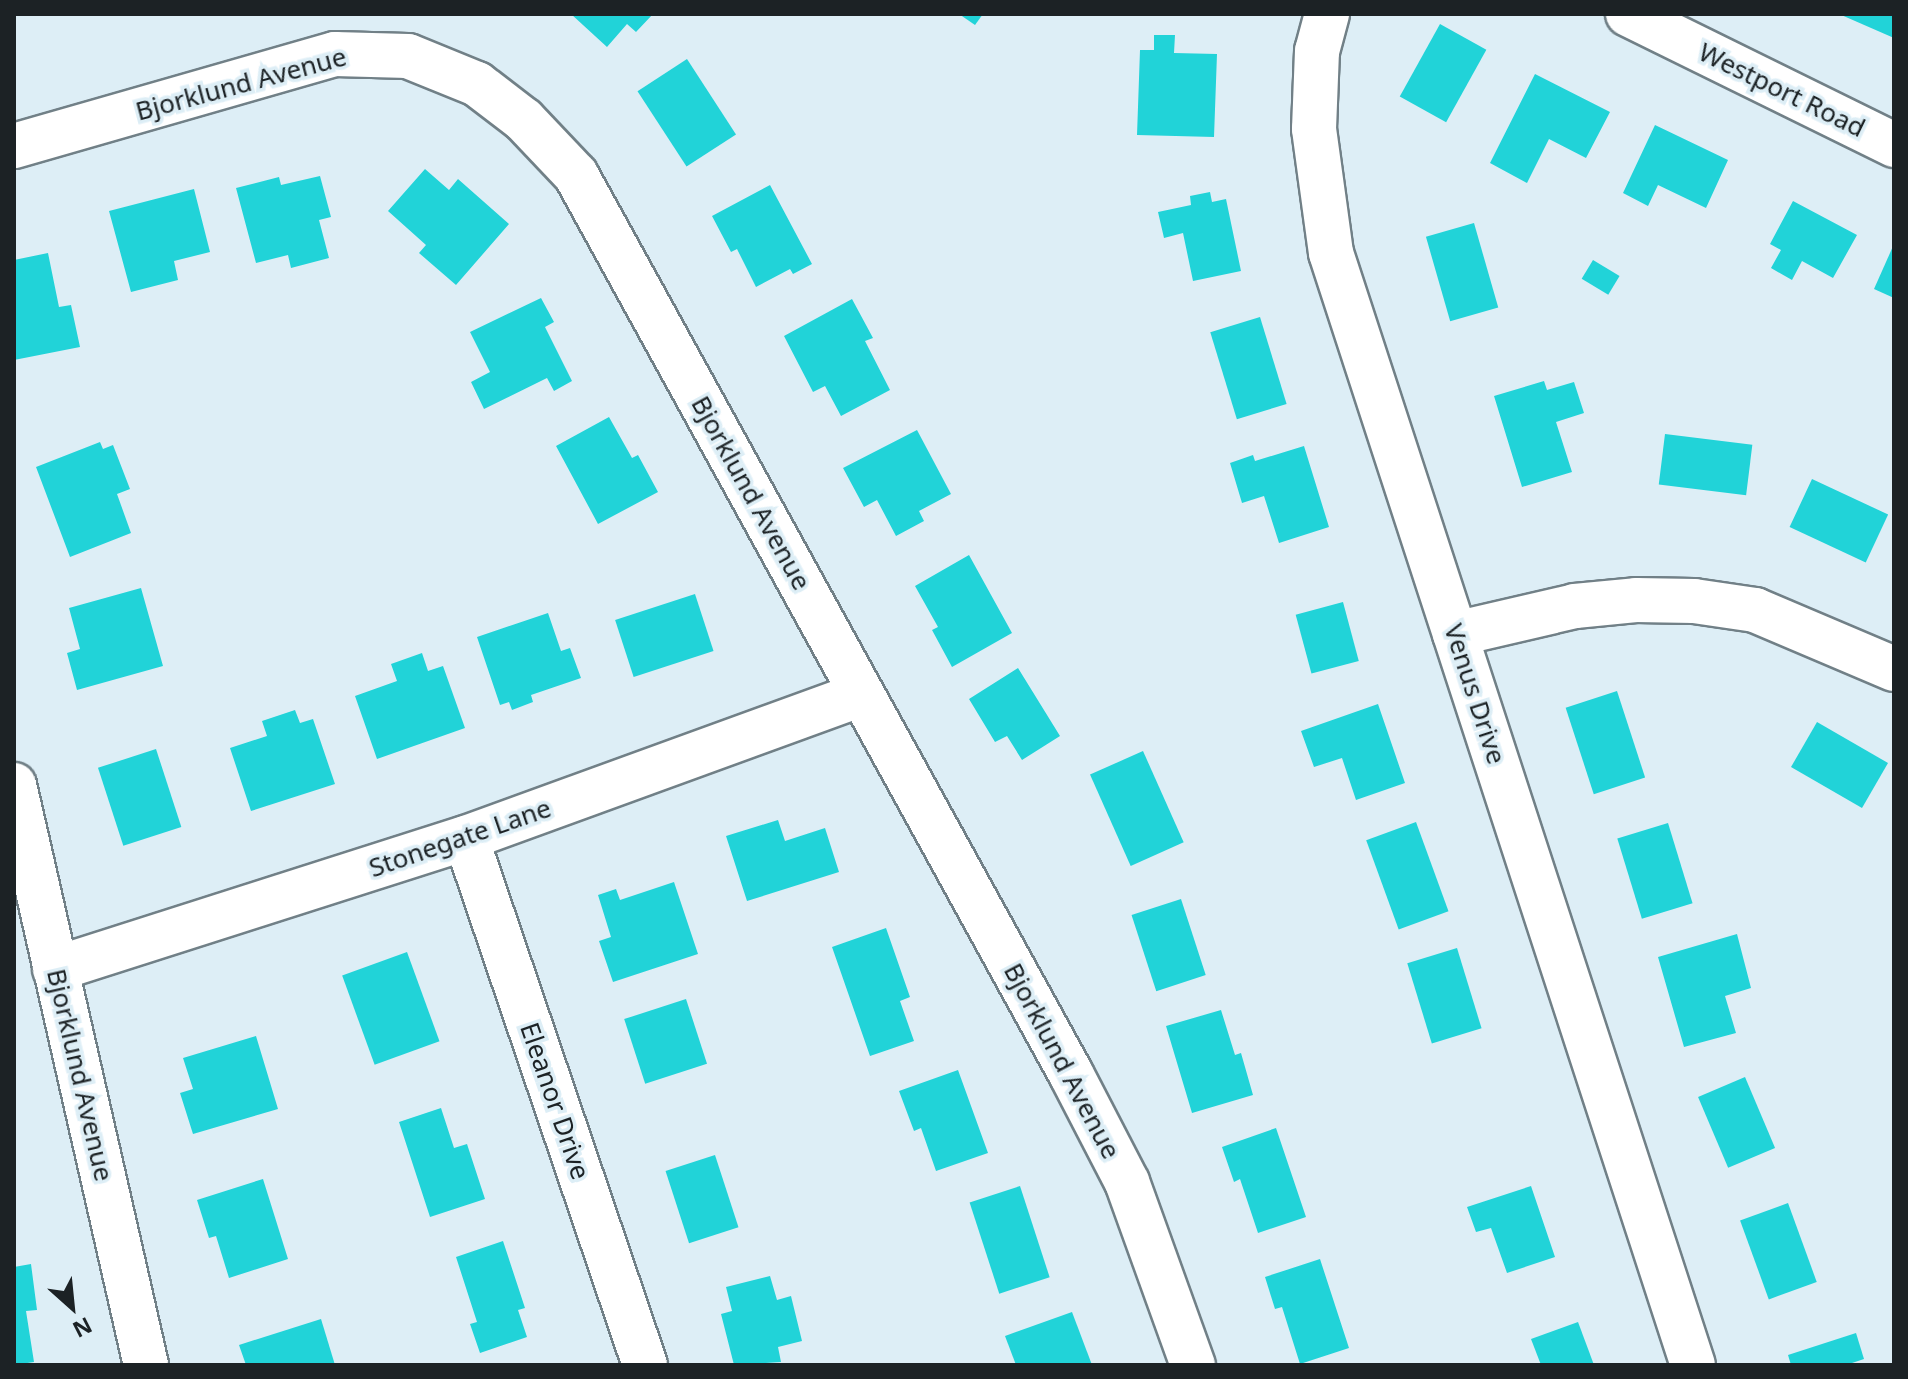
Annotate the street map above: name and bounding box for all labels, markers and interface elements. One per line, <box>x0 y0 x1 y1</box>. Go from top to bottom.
street label: Westport Road <box>1694 36 1870 144</box>
street label: Bjorklund Avenue <box>132 41 350 127</box>
street label: Bjorklund Avenue <box>685 391 817 595</box>
street label: Venus Drive <box>1438 620 1512 768</box>
street label: Stonegate Lane <box>365 792 555 884</box>
street label: Bjorklund Avenue <box>997 958 1127 1164</box>
street label: Bjorklund Avenue <box>40 966 120 1184</box>
street label: Eleanor Drive <box>514 1018 596 1184</box>
north arrow <box>32 1267 112 1347</box>
text: N <box>68 1311 98 1346</box>

